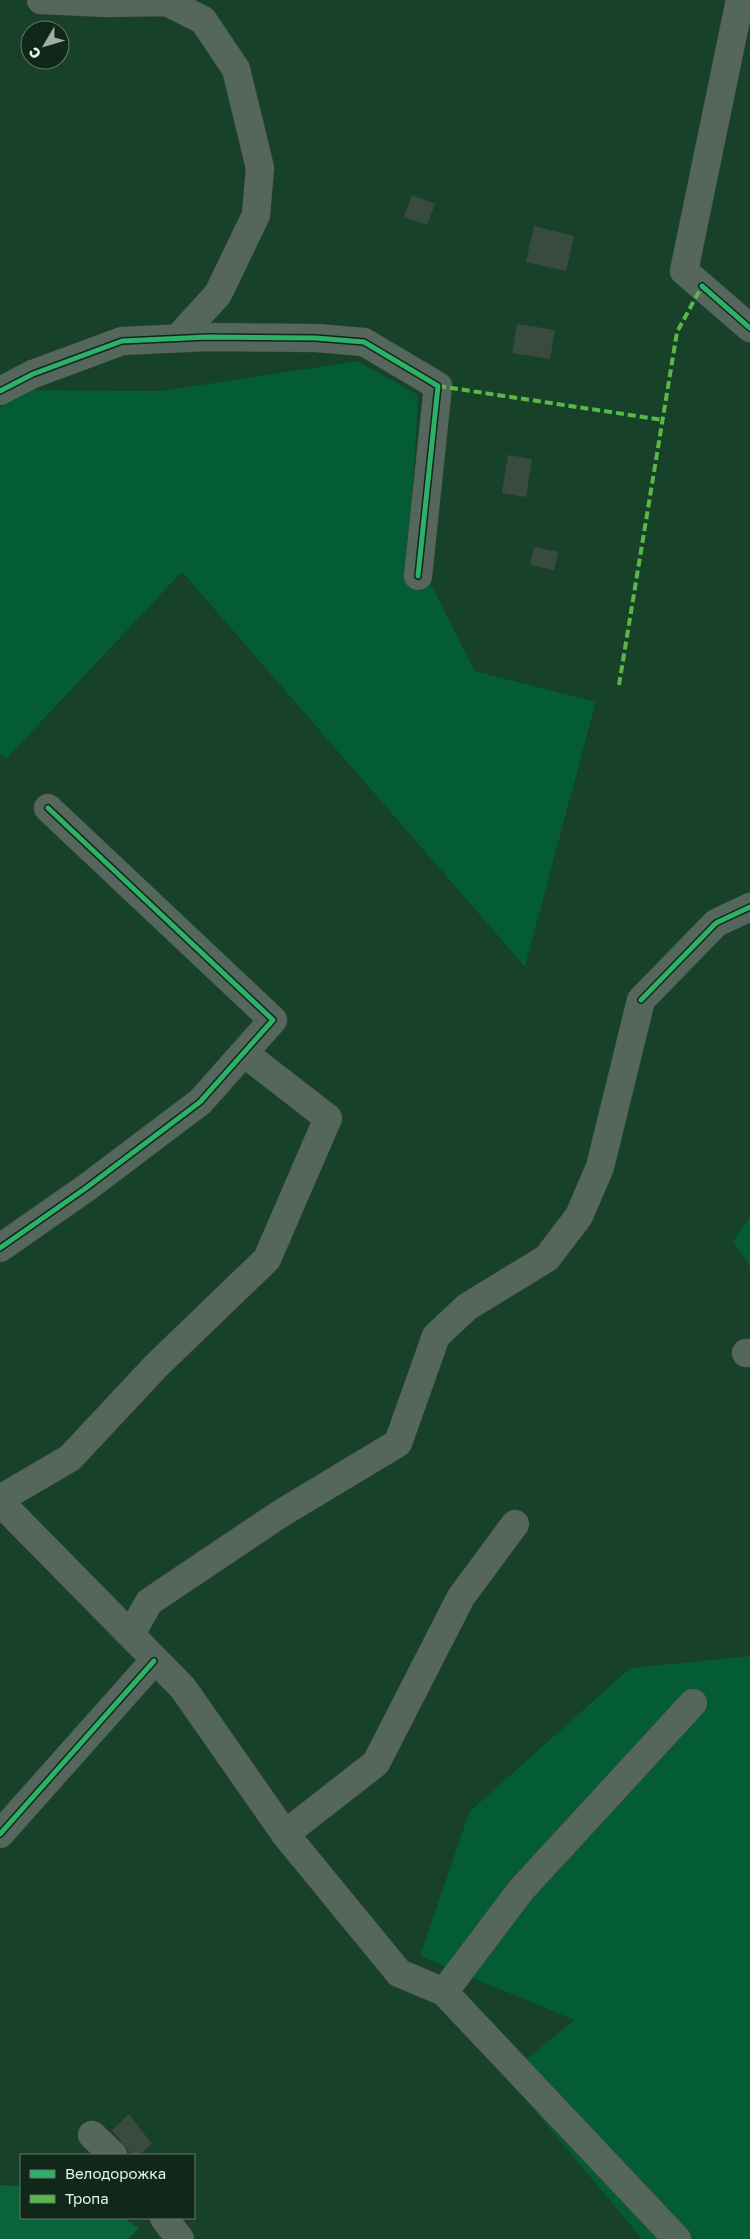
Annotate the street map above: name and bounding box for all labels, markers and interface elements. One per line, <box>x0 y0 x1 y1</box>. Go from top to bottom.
north arrow <box>20 20 70 70</box>
text: С <box>25 44 44 62</box>
legend <box>20 2154 195 2219</box>
text: Велодорожка <box>65 2164 166 2182</box>
text: Тропа <box>65 2189 109 2207</box>

